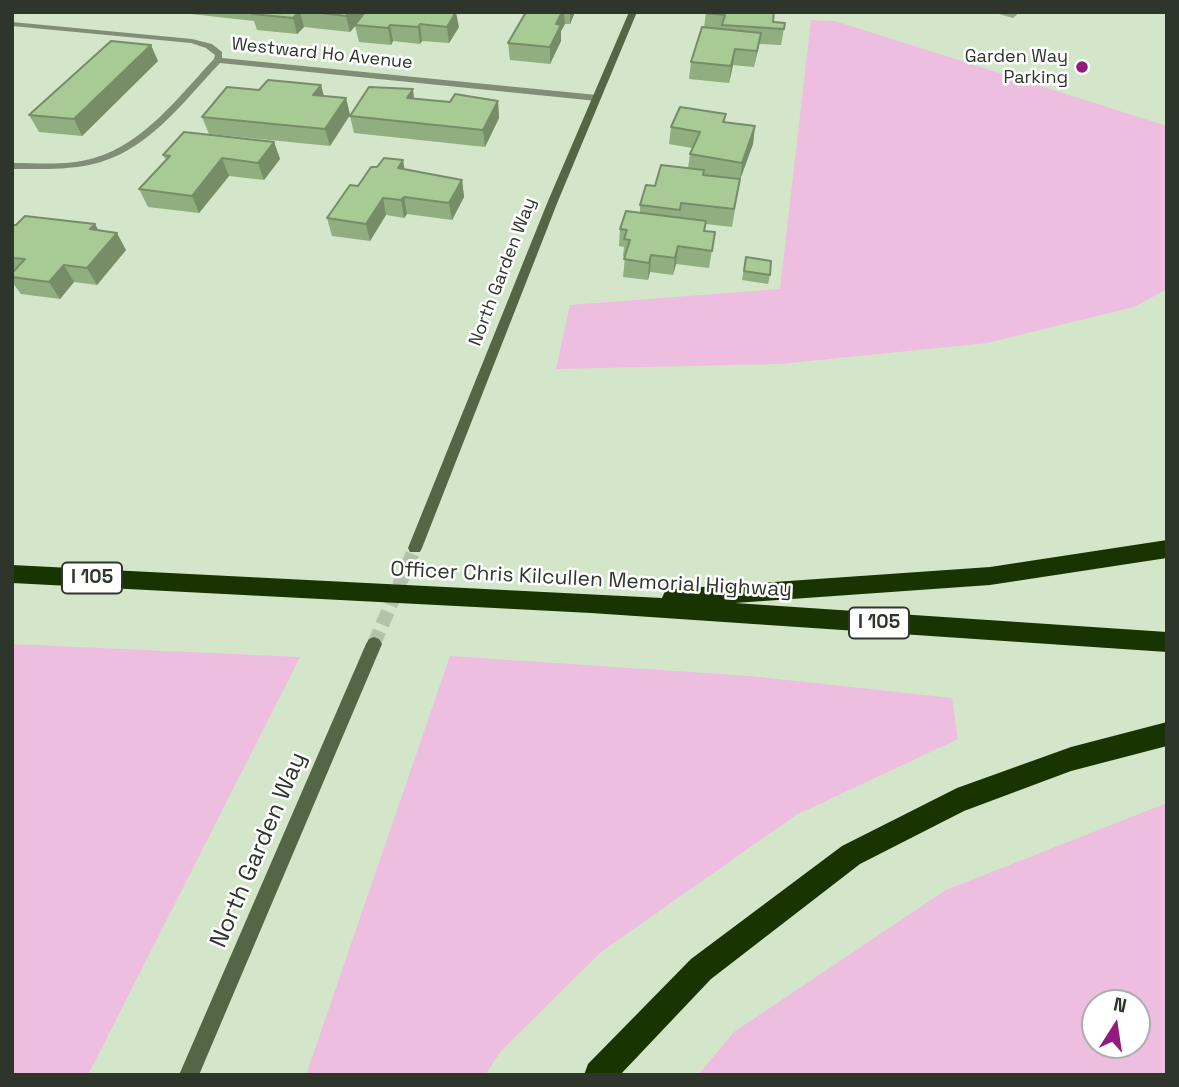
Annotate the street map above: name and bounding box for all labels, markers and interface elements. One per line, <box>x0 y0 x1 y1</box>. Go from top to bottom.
street label: Westward Ho Avenue <box>230 34 414 74</box>
place label: Garden Way Parking <box>965 46 1068 88</box>
marker: Garden Way Parking <box>1074 59 1090 75</box>
street label: North Garden Way <box>465 195 541 349</box>
street label: Officer Chris Kilcullen Memorial Highway <box>390 557 792 603</box>
road number: I 105 <box>62 562 122 594</box>
road number: I 105 <box>849 608 909 638</box>
street label: North Garden Way <box>205 748 313 952</box>
north arrow <box>1081 989 1151 1059</box>
text: N <box>1111 991 1129 1018</box>

